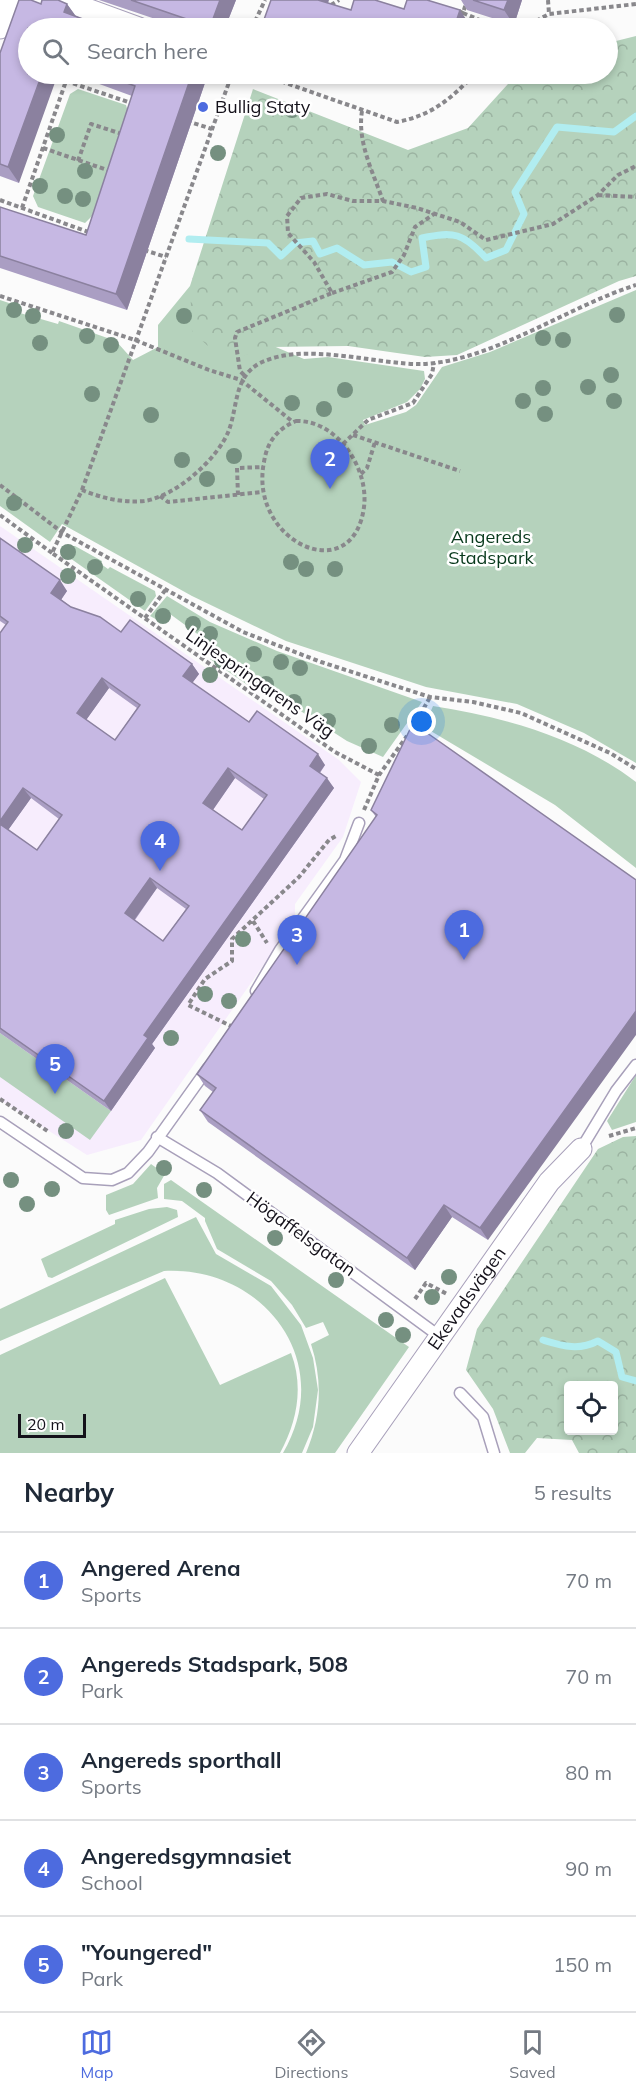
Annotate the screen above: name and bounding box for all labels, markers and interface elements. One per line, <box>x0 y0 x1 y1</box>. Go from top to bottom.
search box <box>18 18 618 84</box>
icon: search <box>39 35 72 68</box>
text: Search here <box>87 37 208 65</box>
place label: Bullig Staty <box>215 95 311 118</box>
marker: Bullig Staty <box>196 100 210 114</box>
pin: 2 <box>310 440 350 489</box>
park label: Angereds Stadspark <box>448 525 534 569</box>
street label: Linjespringarens Väg <box>182 623 339 743</box>
your location <box>407 707 436 736</box>
pin: 4 <box>140 822 180 871</box>
pin: 1 <box>444 910 484 960</box>
pin: 3 <box>278 916 316 965</box>
pin: 5 <box>36 1044 74 1094</box>
street label: Högaffelsgatan <box>242 1186 361 1281</box>
street label: Ekevadsvägen <box>422 1242 511 1354</box>
map controls <box>564 1381 618 1435</box>
button: locate <box>564 1381 618 1435</box>
scale bar <box>18 1411 86 1438</box>
text: 20 m <box>27 1414 64 1434</box>
text: Nearby <box>24 1476 114 1509</box>
text: 5 results <box>534 1480 612 1505</box>
text: Angered Arena <box>81 1554 241 1582</box>
text: 1 <box>38 1568 50 1593</box>
text: 70 m <box>565 1568 612 1593</box>
text: Sports <box>81 1582 142 1607</box>
text: Angereds Stadspark, 508 <box>81 1650 348 1678</box>
text: 2 <box>38 1664 50 1689</box>
text: 70 m <box>565 1664 612 1689</box>
text: Park <box>81 1678 123 1703</box>
text: Angereds sporthall <box>81 1746 281 1774</box>
text: 3 <box>38 1760 50 1785</box>
text: 80 m <box>565 1760 612 1785</box>
text: Sports <box>81 1774 142 1799</box>
text: Angeredsgymnasiet <box>81 1842 291 1870</box>
text: 4 <box>38 1856 50 1881</box>
text: 90 m <box>565 1856 612 1881</box>
text: School <box>81 1870 143 1895</box>
text: "Youngered" <box>81 1938 212 1966</box>
text: 5 <box>38 1952 50 1977</box>
text: 150 m <box>553 1952 612 1977</box>
text: Park <box>81 1966 123 1991</box>
tab: Map <box>80 2026 113 2082</box>
tab: Directions <box>274 2026 348 2082</box>
tab: Saved <box>509 2026 556 2082</box>

